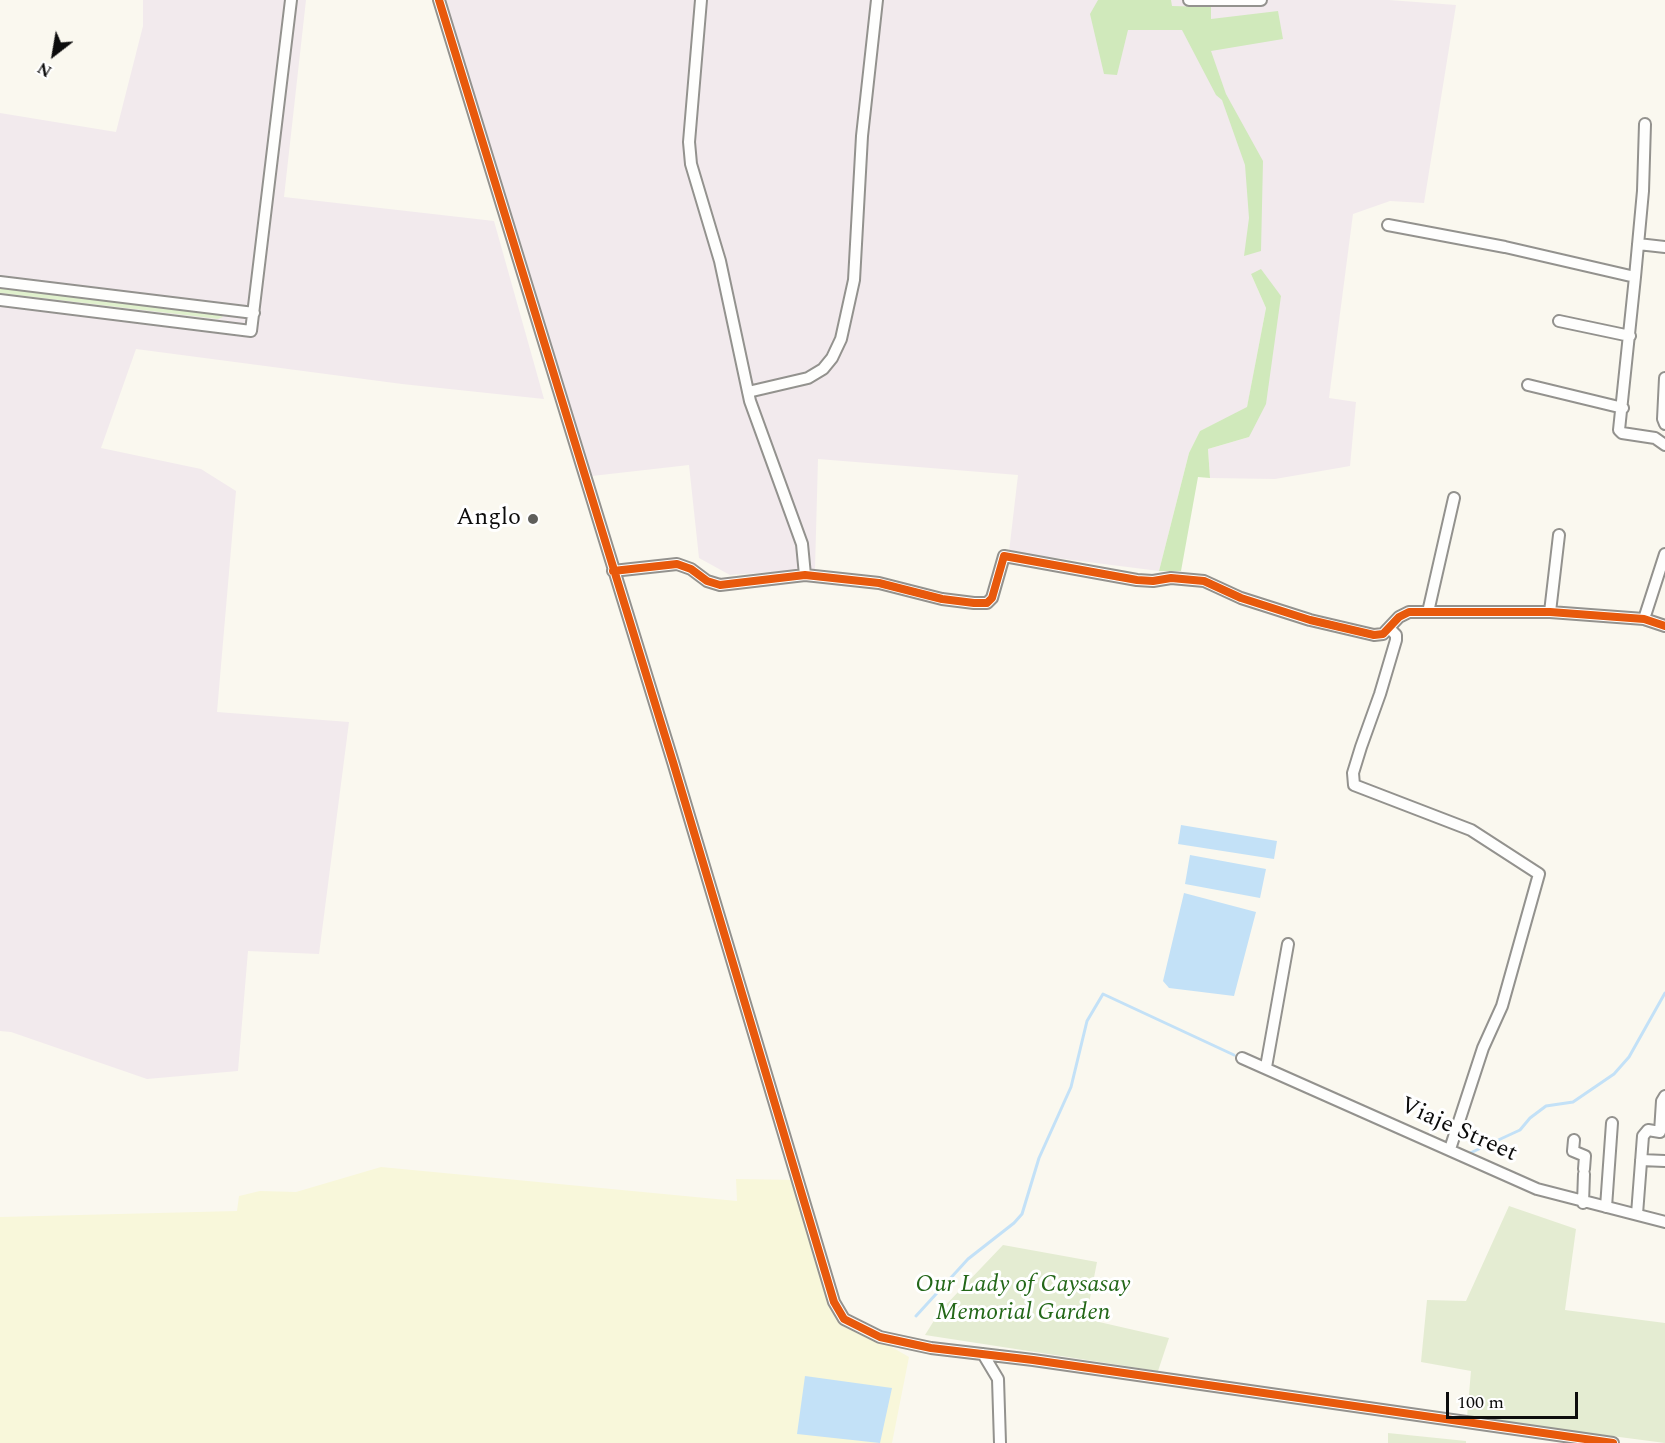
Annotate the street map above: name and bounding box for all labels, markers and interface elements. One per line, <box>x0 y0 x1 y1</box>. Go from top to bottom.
north arrow <box>24 24 84 84</box>
text: N <box>33 56 57 83</box>
place label: Anglo <box>456 505 521 533</box>
marker: Anglo <box>526 512 540 526</box>
street label: Viaje Street <box>1395 1092 1521 1170</box>
park label: Our Lady of Caysasay Memorial Garden <box>916 1272 1130 1328</box>
scale bar <box>1449 1380 1581 1418</box>
text: 100 m <box>1457 1389 1504 1416</box>

